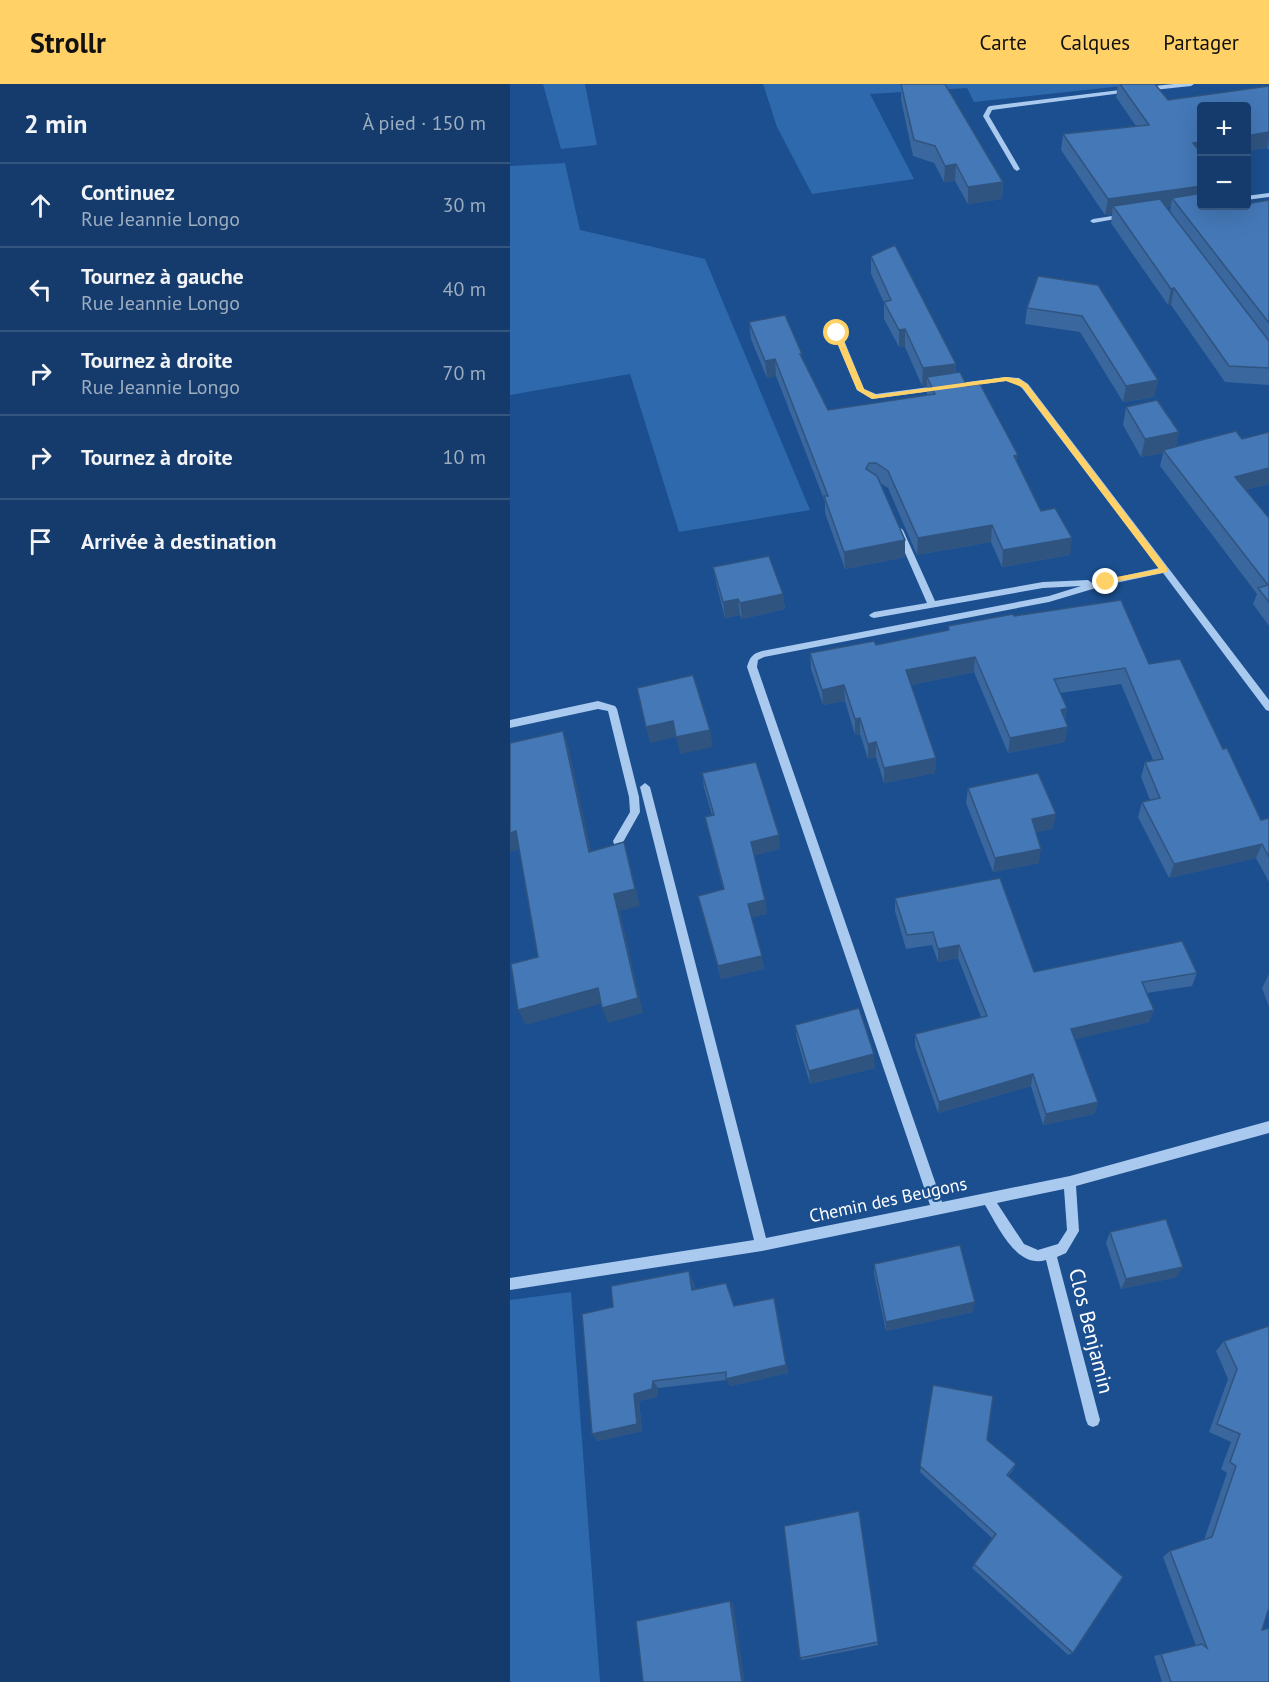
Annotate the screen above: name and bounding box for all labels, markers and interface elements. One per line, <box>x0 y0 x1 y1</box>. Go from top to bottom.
text: Strollr <box>30 24 106 61</box>
text: Carte <box>980 29 1027 56</box>
text: Calques <box>1060 29 1130 56</box>
text: Partager <box>1163 29 1239 56</box>
map controls <box>1197 102 1251 210</box>
button: + <box>1197 102 1251 156</box>
text: 2 min <box>24 107 87 140</box>
text: À pied · 150 m <box>362 110 486 136</box>
button: − <box>1197 156 1251 210</box>
text: Continuez <box>81 178 175 206</box>
icon: ahead <box>24 189 57 222</box>
text: 30 m <box>443 192 486 218</box>
text: Rue Jeannie Longo <box>81 206 240 232</box>
text: Tournez à gauche <box>81 262 244 290</box>
icon: left <box>24 273 57 306</box>
text: 40 m <box>443 276 486 302</box>
text: Rue Jeannie Longo <box>81 290 240 316</box>
route start <box>823 319 849 345</box>
text: Tournez à droite <box>81 346 233 374</box>
icon: right <box>24 357 57 390</box>
text: 70 m <box>443 360 486 386</box>
text: Rue Jeannie Longo <box>81 374 240 400</box>
icon: right <box>24 441 57 474</box>
text: Tournez à droite <box>81 443 233 471</box>
text: 10 m <box>443 444 486 470</box>
icon: arrive <box>24 525 57 558</box>
text: Arrivée à destination <box>81 527 277 555</box>
route end <box>1092 568 1118 594</box>
street label: Chemin des Beugons <box>807 1172 969 1227</box>
street label: Clos Benjamin <box>1063 1265 1120 1396</box>

